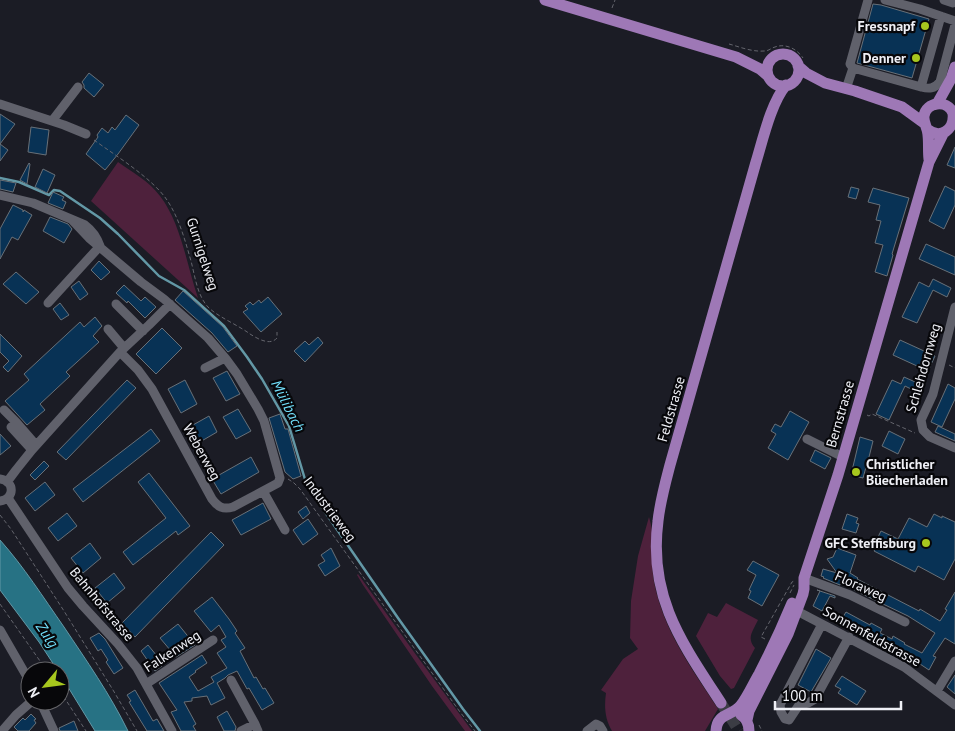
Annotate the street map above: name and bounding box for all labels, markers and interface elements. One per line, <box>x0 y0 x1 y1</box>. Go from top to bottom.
place label: Fressnapf <box>858 17 916 35</box>
marker: Fressnapf <box>919 20 931 32</box>
place label: Denner <box>863 49 906 67</box>
marker: Denner <box>910 52 922 64</box>
street label: Gurnigelweg <box>183 215 223 293</box>
street label: Schlehdornweg <box>902 321 944 415</box>
street label: Feldstrasse <box>653 374 689 444</box>
water label: Mülibach <box>267 376 310 435</box>
street label: Bernstrasse <box>822 378 858 450</box>
street label: Weberweg <box>179 420 225 484</box>
place label: Christlicher Büecherladen <box>866 455 948 489</box>
marker: Christlicher Büecherladen <box>850 466 862 478</box>
street label: Industrieweg <box>299 473 361 545</box>
place label: GFC Steffisburg <box>825 534 916 552</box>
marker: GFC Steffisburg <box>920 537 932 549</box>
street label: Bahnhofstrasse <box>66 563 138 645</box>
street label: Floraweg <box>832 567 890 605</box>
street label: Sonnenfeldstrasse <box>820 602 924 670</box>
water label: Zulg <box>31 617 63 652</box>
street label: Falkenweg <box>140 626 204 676</box>
north arrow <box>20 661 70 711</box>
scale bar <box>775 678 901 710</box>
text: N <box>24 684 44 701</box>
text: 100 m <box>782 686 823 705</box>

